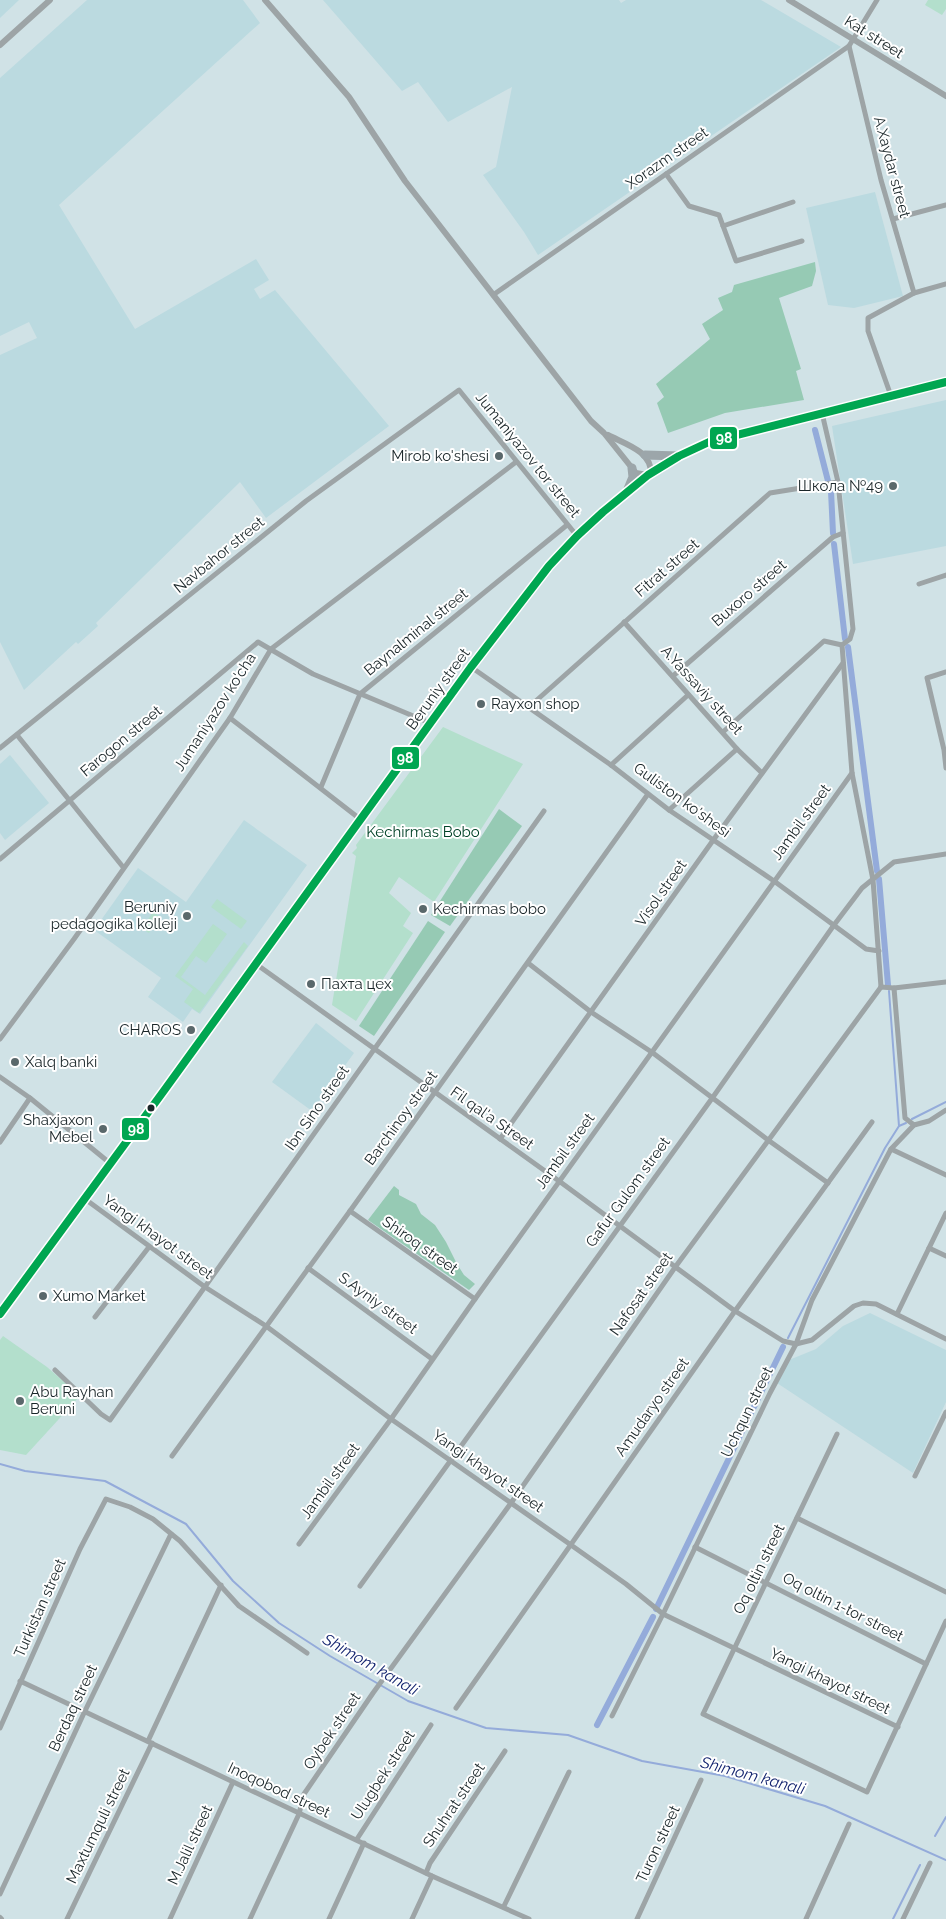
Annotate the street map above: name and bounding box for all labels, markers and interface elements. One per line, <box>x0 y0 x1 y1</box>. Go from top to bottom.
street label: Kat street <box>841 12 907 62</box>
street label: A.Xaydar street <box>870 114 914 220</box>
street label: Xorazm street <box>622 123 712 193</box>
street label: Jumaniyazov tor street <box>472 389 584 521</box>
line badge: 98 <box>709 426 738 450</box>
text: 98 <box>716 430 732 446</box>
place label: Mirob ko'shesi <box>391 447 489 465</box>
marker: Mirob ko'shesi <box>493 450 505 462</box>
place label: Школа №49 <box>798 477 883 495</box>
marker: Школа №49 <box>887 480 899 492</box>
street label: Navbahor street <box>170 513 268 597</box>
street label: Fitrat street <box>631 535 703 601</box>
street label: Buxoro street <box>708 556 790 630</box>
street label: Baynalminal street <box>360 585 472 679</box>
street label: A.Yassaviy street <box>657 642 747 738</box>
street label: Beruniy street <box>402 645 474 733</box>
street label: Jumaniyazov ko'cha <box>170 650 260 774</box>
place label: Rayxon shop <box>491 695 580 713</box>
marker: Rayxon shop <box>475 698 487 710</box>
street label: Farogon street <box>77 702 165 780</box>
line badge: 98 <box>391 746 420 770</box>
text: 98 <box>397 750 413 766</box>
street label: Guliston ko'shesi <box>630 759 734 841</box>
street label: Jambil street <box>768 781 834 863</box>
park label: Kechirmas Bobo <box>366 823 480 841</box>
street label: Visol street <box>632 856 690 930</box>
place label: Beruniy pedagogika kolleji <box>51 898 177 933</box>
place label: Kechirmas bobo <box>433 900 546 918</box>
marker: Kechirmas bobo <box>417 903 429 915</box>
marker: Beruniy pedagogika kolleji <box>181 910 193 922</box>
place label: Пахта цех <box>321 975 392 993</box>
marker: Пахта цех <box>305 978 317 990</box>
place label: CHAROS <box>119 1021 181 1039</box>
marker: CHAROS <box>185 1024 197 1036</box>
place label: Xalq banki <box>25 1053 97 1071</box>
marker: Xalq banki <box>9 1056 21 1068</box>
street label: Ibn Sino street <box>281 1062 353 1154</box>
street label: Barchinoy street <box>361 1067 441 1169</box>
street label: Fil qal'a Street <box>447 1083 537 1153</box>
unlabelled marker <box>146 1103 156 1113</box>
street label: Jambil street <box>532 1110 598 1192</box>
place label: Shaxjaxon Mebel <box>23 1111 94 1146</box>
line badge: 98 <box>121 1117 150 1141</box>
text: 98 <box>128 1121 144 1137</box>
marker: Shaxjaxon Mebel <box>97 1123 109 1135</box>
street label: Gafur Gulom street <box>582 1133 674 1251</box>
street label: Yangi khayot street <box>99 1191 217 1283</box>
street label: Shiroq street <box>379 1212 461 1278</box>
street label: Nafosat street <box>606 1249 676 1339</box>
street label: S.Ayniy street <box>335 1268 421 1338</box>
place label: Xumo Market <box>53 1287 145 1305</box>
marker: Xumo Market <box>37 1290 49 1302</box>
street label: Amudaryo street <box>611 1354 693 1460</box>
street label: Uchqun street <box>717 1364 777 1460</box>
place label: Abu Rayhan Beruni <box>30 1383 114 1418</box>
marker: Abu Rayhan Beruni <box>14 1395 26 1407</box>
street label: Yangi khayot street <box>429 1426 547 1516</box>
street label: Jambil street <box>297 1440 363 1522</box>
street label: Oq oltin street <box>729 1521 789 1617</box>
street label: Turkistan street <box>10 1556 70 1660</box>
street label: Oq oltin 1-tor street <box>780 1569 906 1645</box>
water label: Shimom kanali <box>319 1629 422 1700</box>
street label: Yangi khayot street <box>767 1644 893 1718</box>
street label: Berdaq street <box>45 1661 101 1755</box>
street label: Oybek street <box>300 1689 364 1773</box>
street label: Ulugbek street <box>347 1727 419 1823</box>
water label: Shimom kanali <box>698 1752 808 1799</box>
street label: Inoqobod street <box>225 1758 333 1822</box>
street label: Shuhrat street <box>419 1760 489 1850</box>
street label: Maxtumquli street <box>62 1766 134 1886</box>
street label: M.Jalil street <box>164 1802 216 1888</box>
street label: Turon street <box>632 1802 684 1886</box>

